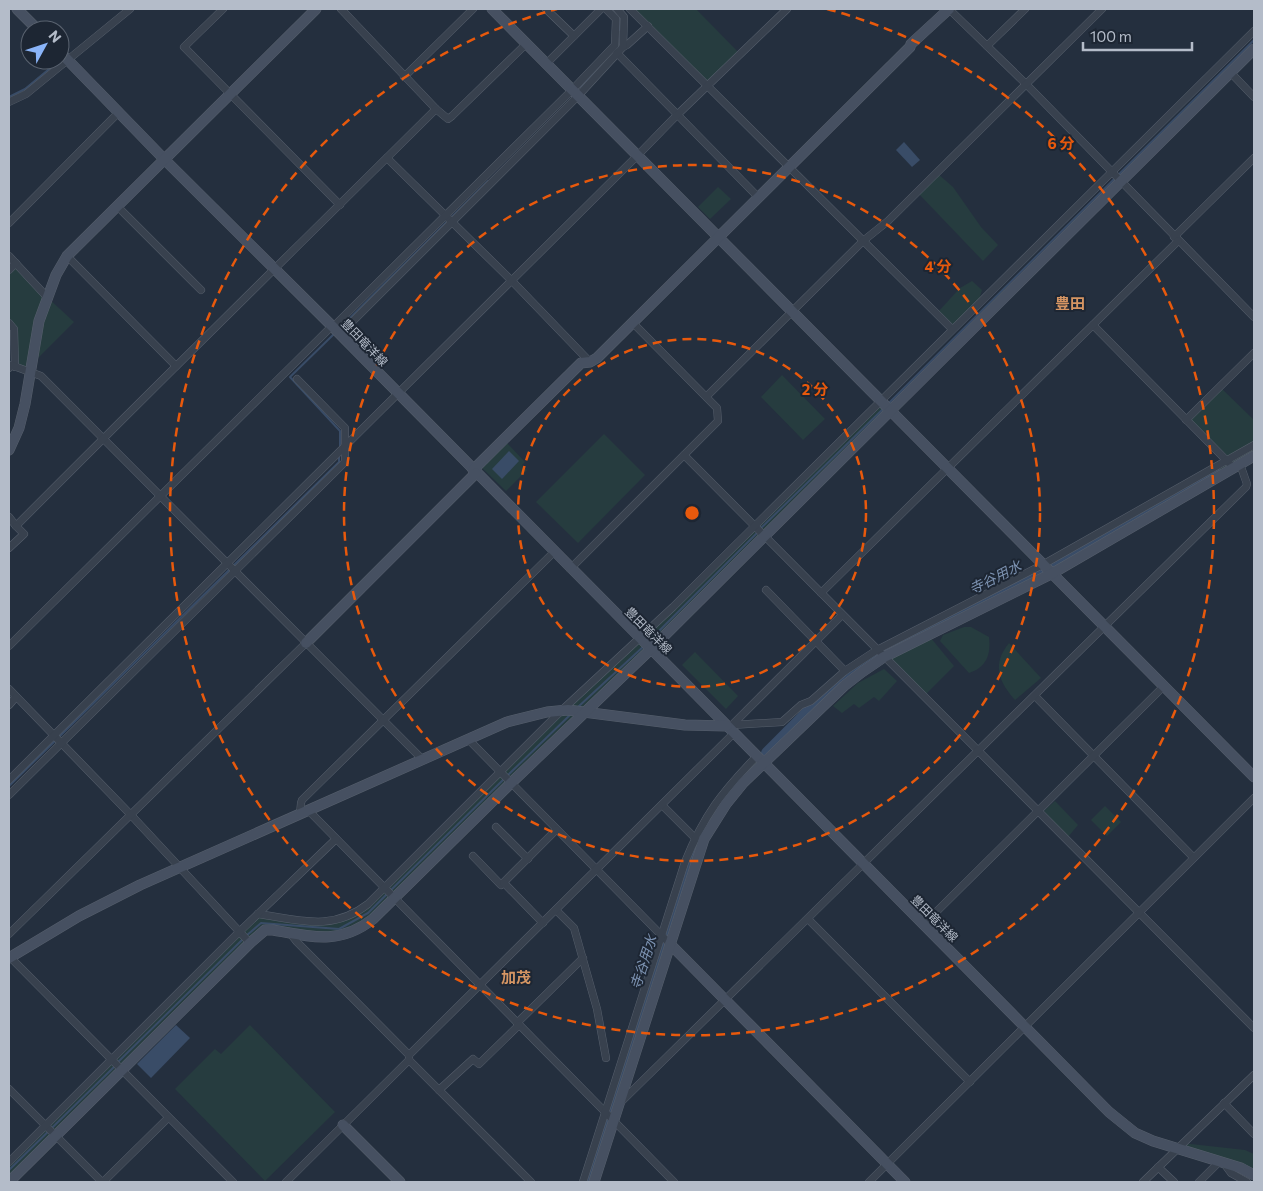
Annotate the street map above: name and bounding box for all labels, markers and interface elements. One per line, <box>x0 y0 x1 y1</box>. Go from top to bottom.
north arrow <box>20 20 70 70</box>
scale bar <box>1083 20 1192 52</box>
text: N <box>45 27 65 46</box>
text: 100 m <box>1090 27 1132 45</box>
text: 6 分 <box>1047 134 1075 152</box>
text: 4 分 <box>924 257 952 275</box>
district label: 豊田 <box>1055 294 1085 312</box>
street label: 豊田竜洋線 <box>339 316 391 368</box>
text: 2 分 <box>802 380 828 398</box>
centre of rings <box>683 504 701 522</box>
water label: 寺谷用水 <box>966 556 1026 597</box>
street label: 豊田竜洋線 <box>623 604 675 656</box>
street label: 豊田竜洋線 <box>909 892 961 944</box>
water label: 寺谷用水 <box>626 931 660 991</box>
district label: 加茂 <box>501 968 531 986</box>

